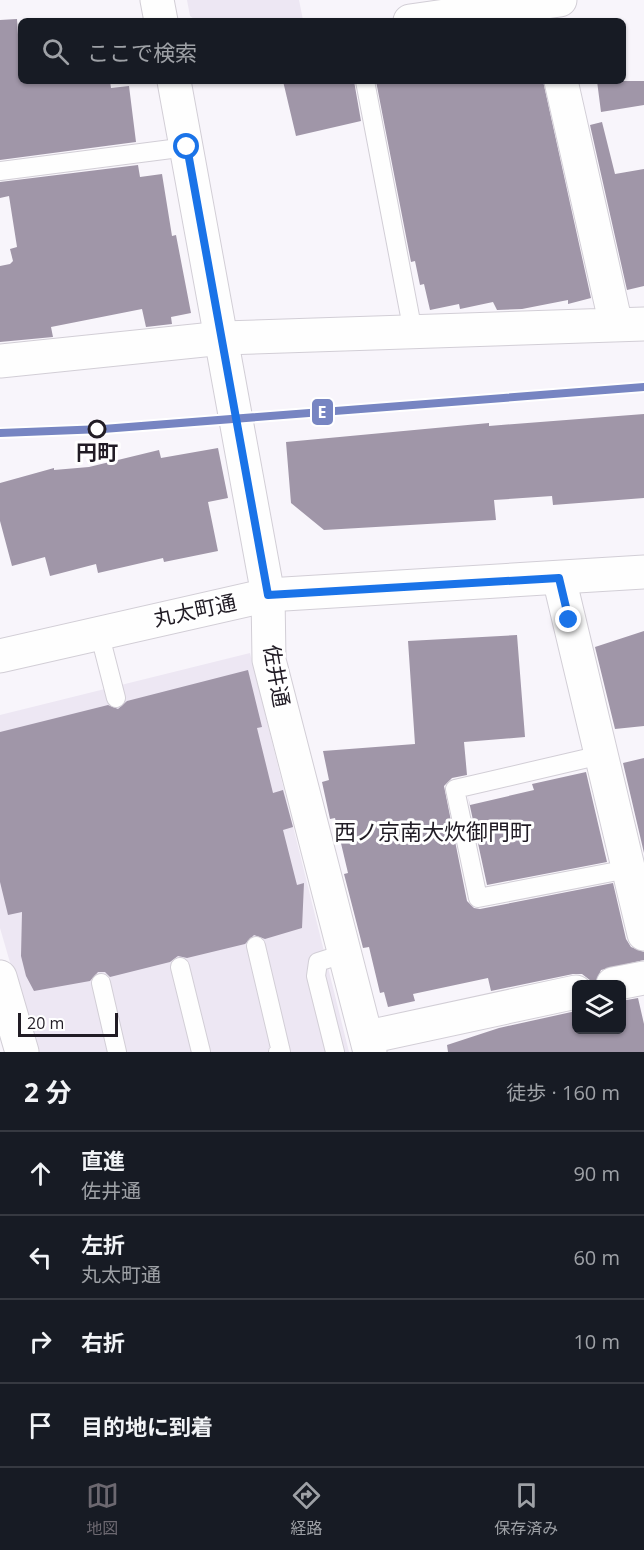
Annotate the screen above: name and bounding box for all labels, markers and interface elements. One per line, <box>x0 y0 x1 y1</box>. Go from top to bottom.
search box <box>18 18 626 84</box>
icon: search <box>39 35 72 68</box>
text: ここで検索 <box>87 37 197 67</box>
route start <box>173 133 199 159</box>
line badge: E <box>311 398 334 426</box>
text: E <box>318 401 327 423</box>
marker: 円町 <box>88 420 106 438</box>
place label: 円町 <box>76 438 118 466</box>
street label: 丸太町通 <box>151 588 239 632</box>
route end <box>555 606 581 632</box>
street label: 佐井通 <box>258 642 296 709</box>
district label: 西ノ京南大炊御門町 <box>334 816 532 846</box>
map controls <box>572 980 626 1034</box>
button: layers <box>572 980 626 1034</box>
scale bar <box>18 1010 118 1038</box>
text: 20 m <box>27 1012 64 1034</box>
text: 2 分 <box>24 1074 72 1110</box>
text: 徒歩 · 160 m <box>506 1079 620 1106</box>
text: 直進 <box>81 1145 125 1175</box>
icon: ahead <box>24 1157 57 1190</box>
text: 90 m <box>573 1160 620 1187</box>
text: 佐井通 <box>81 1177 141 1204</box>
text: 左折 <box>81 1229 125 1259</box>
icon: left <box>24 1241 57 1274</box>
text: 60 m <box>573 1244 620 1271</box>
text: 丸太町通 <box>81 1261 161 1288</box>
icon: right <box>24 1325 57 1358</box>
text: 右折 <box>81 1327 125 1357</box>
text: 10 m <box>573 1328 620 1355</box>
icon: arrive <box>24 1409 57 1442</box>
text: 目的地に到着 <box>81 1411 213 1441</box>
tab: 地図 <box>86 1479 119 1539</box>
tab: 経路 <box>290 1479 323 1539</box>
tab: 保存済み <box>494 1479 558 1539</box>

